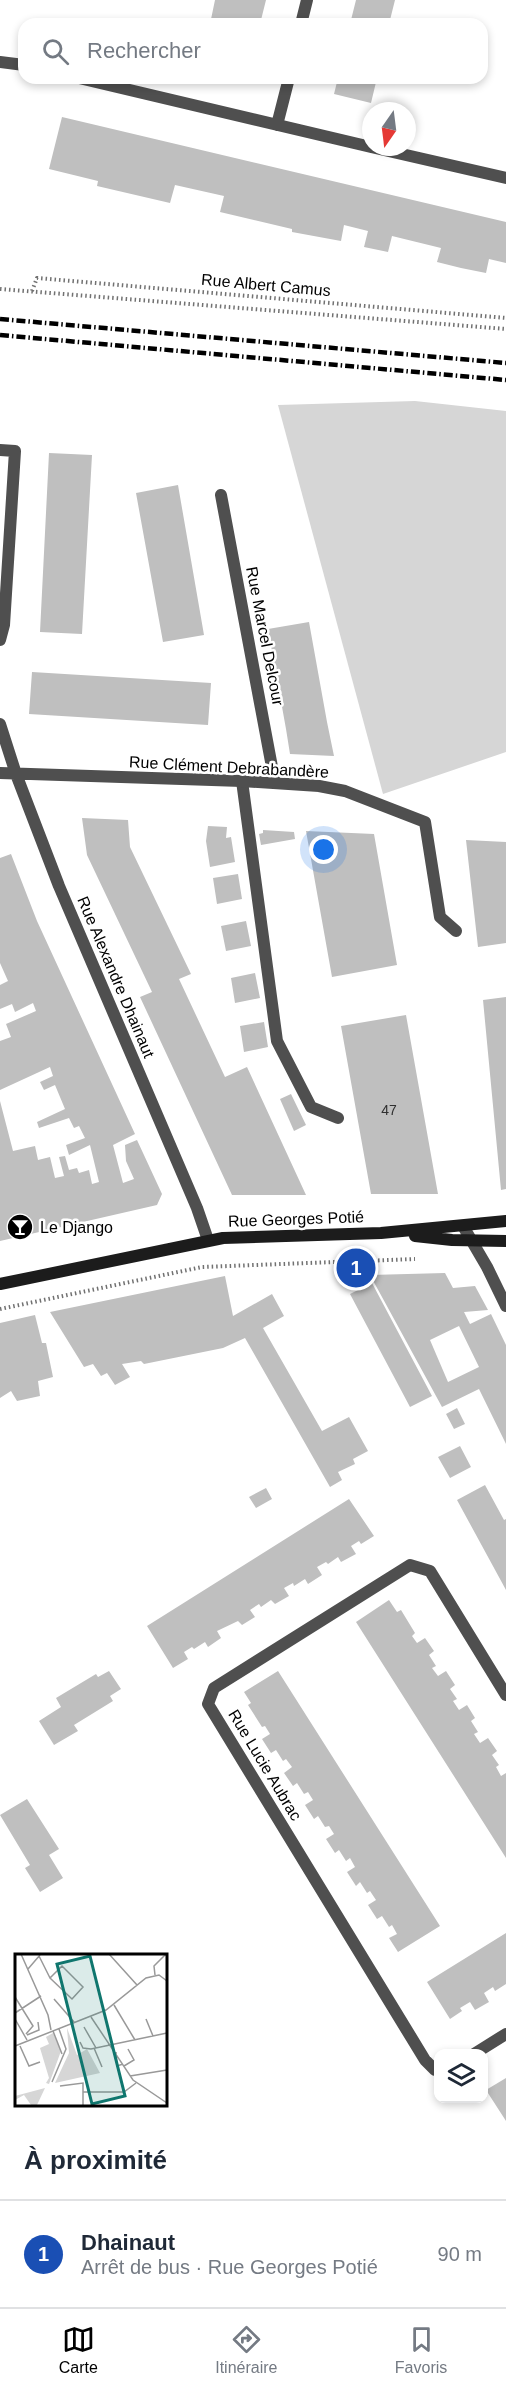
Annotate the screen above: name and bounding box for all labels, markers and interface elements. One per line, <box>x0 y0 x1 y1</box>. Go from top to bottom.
search box <box>18 18 488 84</box>
icon: search <box>39 35 72 68</box>
text: Rechercher <box>87 38 201 63</box>
north arrow <box>362 102 416 156</box>
street label: Rue Albert Camus <box>201 271 331 299</box>
street label: Rue Marcel Delcour <box>243 565 287 708</box>
street label: Rue Clément Debrabandère <box>129 753 329 781</box>
your location <box>309 835 338 864</box>
street label: Rue Alexandre Dhainaut <box>74 894 158 1061</box>
house number: 47 <box>381 1102 397 1118</box>
street label: Rue Georges Potié <box>228 1208 364 1230</box>
bar icon: Le Django <box>5 1212 35 1242</box>
place label: Le Django <box>40 1219 113 1236</box>
pin: 1 <box>336 1246 376 1290</box>
street label: Rue Lucie Aubrac <box>225 1706 305 1824</box>
inset map <box>15 1954 166 2106</box>
map controls <box>434 2049 488 2103</box>
button: layers <box>434 2049 488 2103</box>
text: À proximité <box>24 2145 167 2175</box>
text: Dhainaut <box>81 2230 175 2255</box>
text: 1 <box>38 2243 49 2265</box>
text: 90 m <box>438 2243 482 2265</box>
text: Arrêt de bus · Rue Georges Potié <box>81 2256 378 2278</box>
tab: Carte <box>59 2323 98 2377</box>
tab: Itinéraire <box>215 2323 277 2377</box>
tab: Favoris <box>395 2323 447 2377</box>

